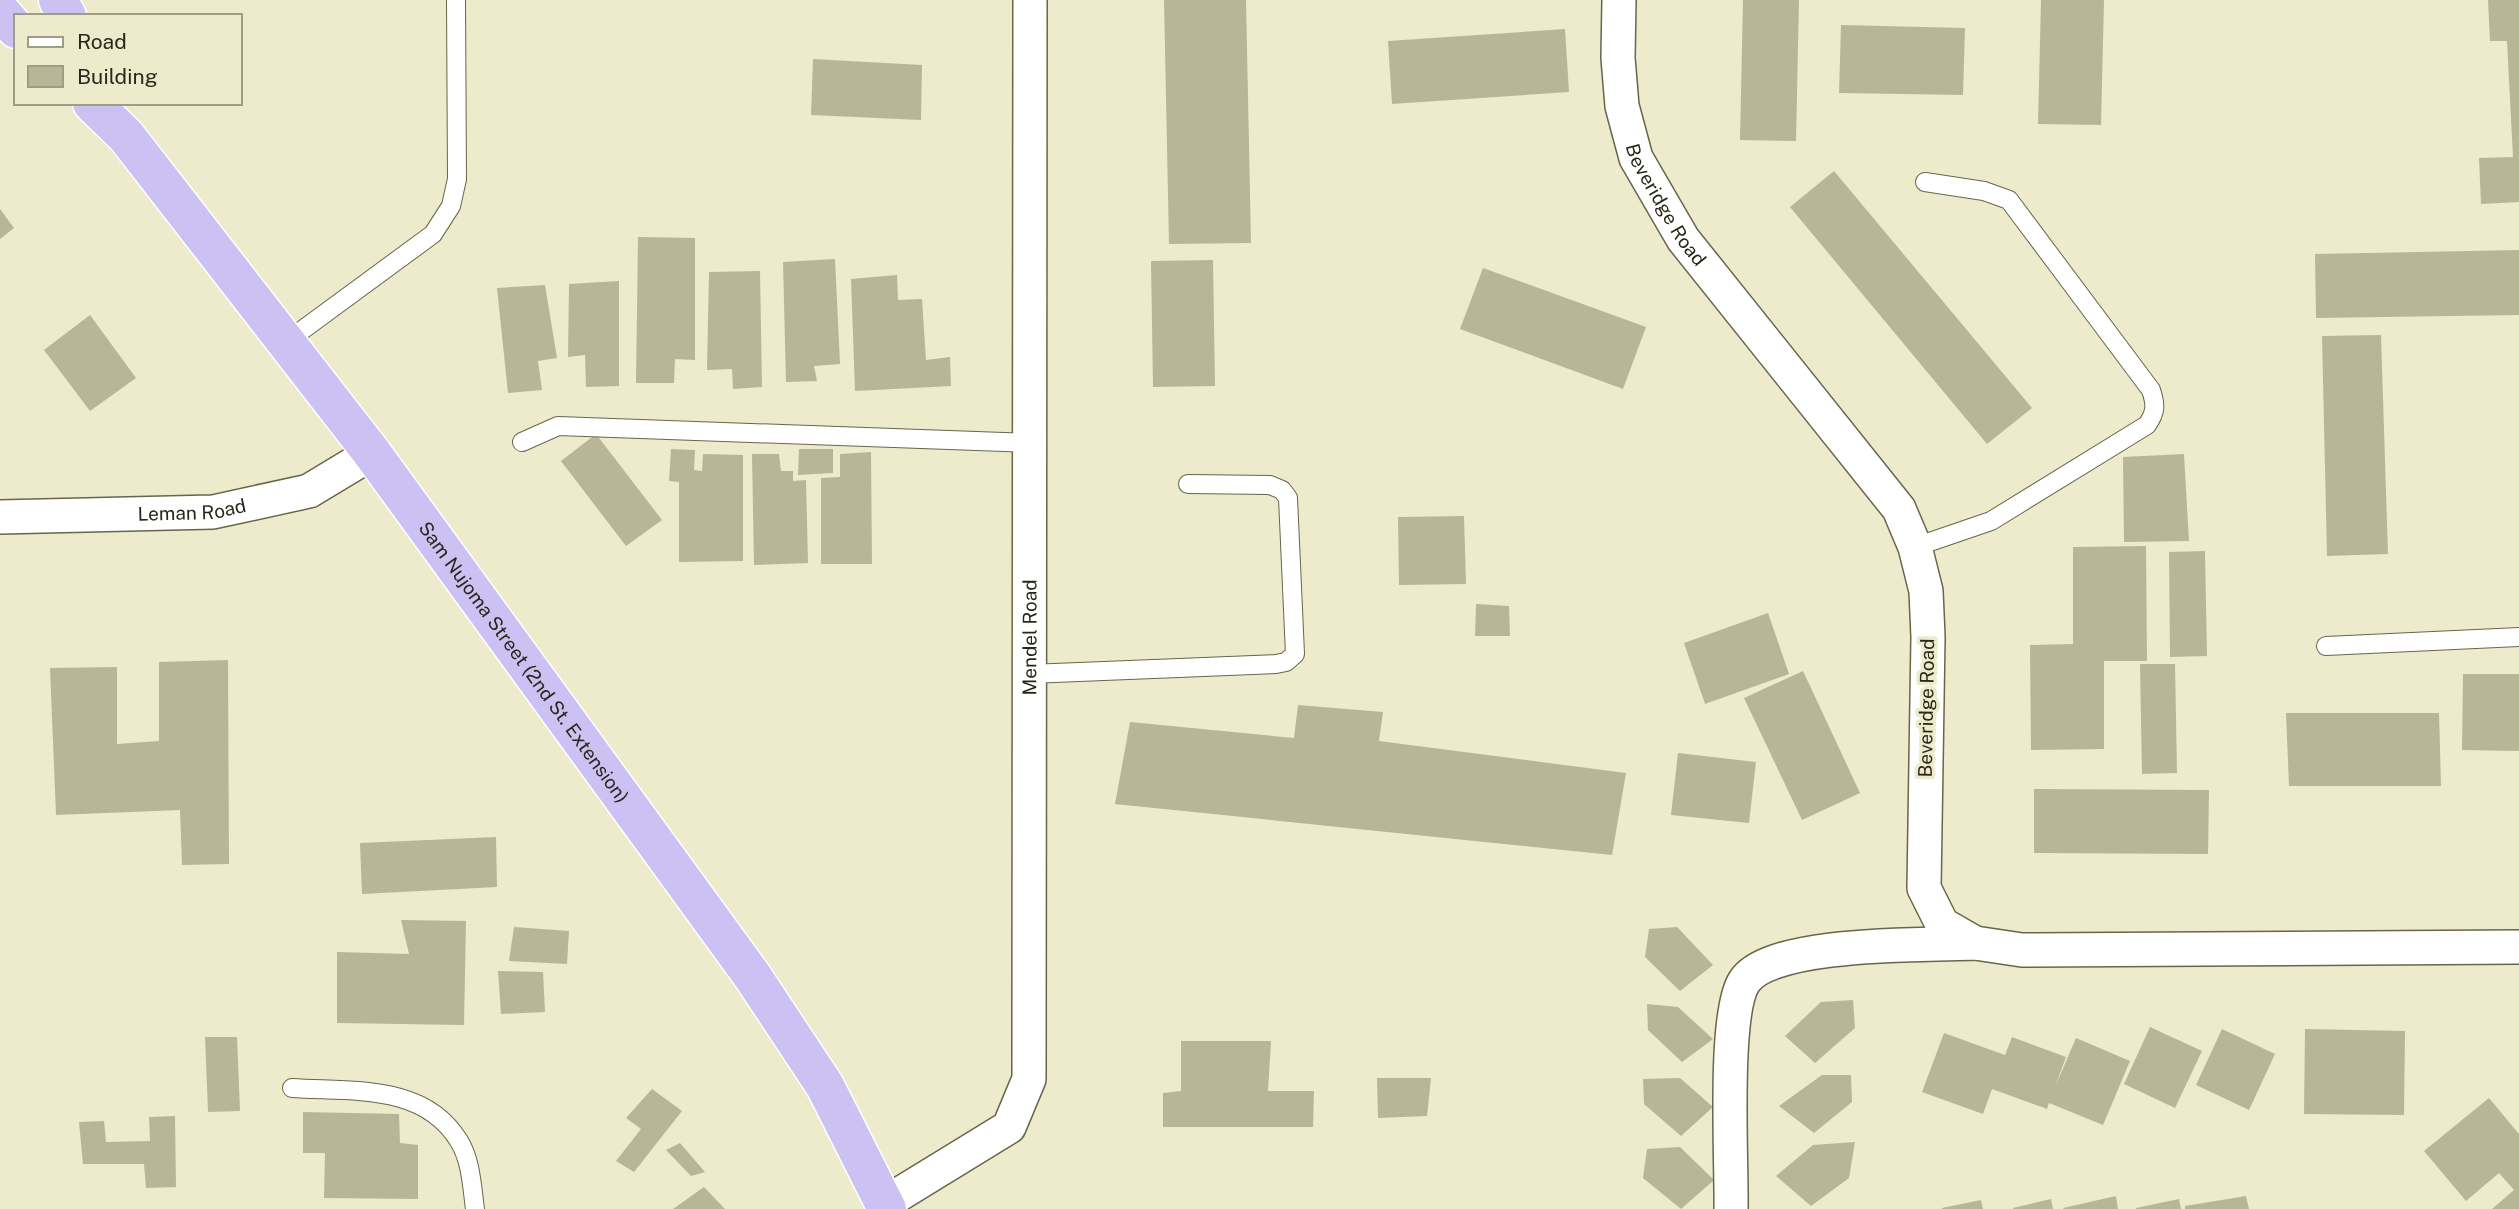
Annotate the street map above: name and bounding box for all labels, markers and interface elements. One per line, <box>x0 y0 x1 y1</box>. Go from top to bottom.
legend <box>14 14 242 105</box>
text: Road <box>77 29 127 54</box>
text: Building <box>77 64 158 89</box>
street label: Beveridge Road <box>1622 141 1711 270</box>
street label: Leman Road <box>137 494 248 525</box>
street label: Sam Nujoma Street (2nd St. Extension) <box>414 517 633 807</box>
street label: Mendel Road <box>1018 579 1040 695</box>
street label: Beveridge Road <box>1914 638 1938 778</box>

